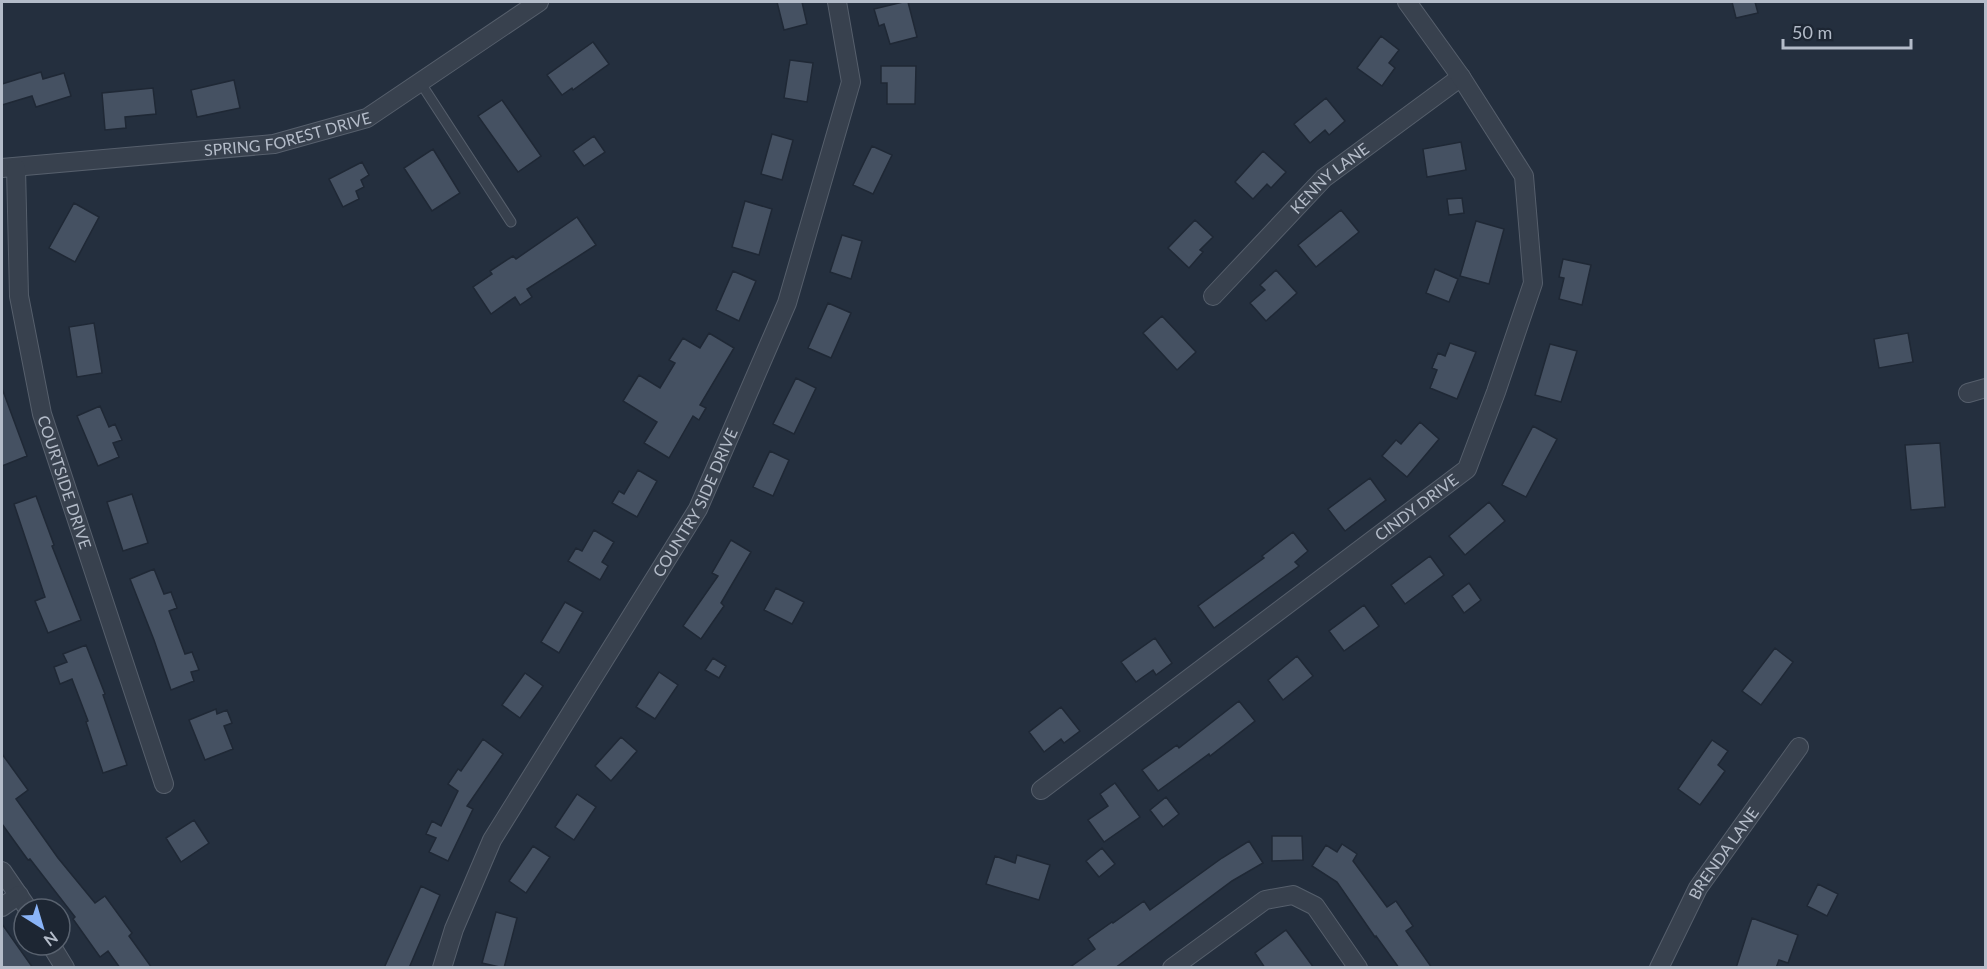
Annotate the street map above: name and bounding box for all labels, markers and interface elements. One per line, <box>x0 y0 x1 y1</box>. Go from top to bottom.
scale bar <box>1783 12 1910 50</box>
text: 50 m <box>1792 21 1832 43</box>
street label: SPRING FOREST DRIVE <box>203 107 373 159</box>
street label: KENNY LANE <box>1286 138 1372 217</box>
street label: COURTSIDE DRIVE <box>34 413 96 551</box>
street label: COUNTRY SIDE DRIVE <box>648 425 741 580</box>
street label: CINDY DRIVE <box>1371 469 1461 544</box>
street label: BRENDA LANE <box>1684 803 1762 902</box>
north arrow <box>12 897 72 957</box>
text: N <box>41 928 62 951</box>

